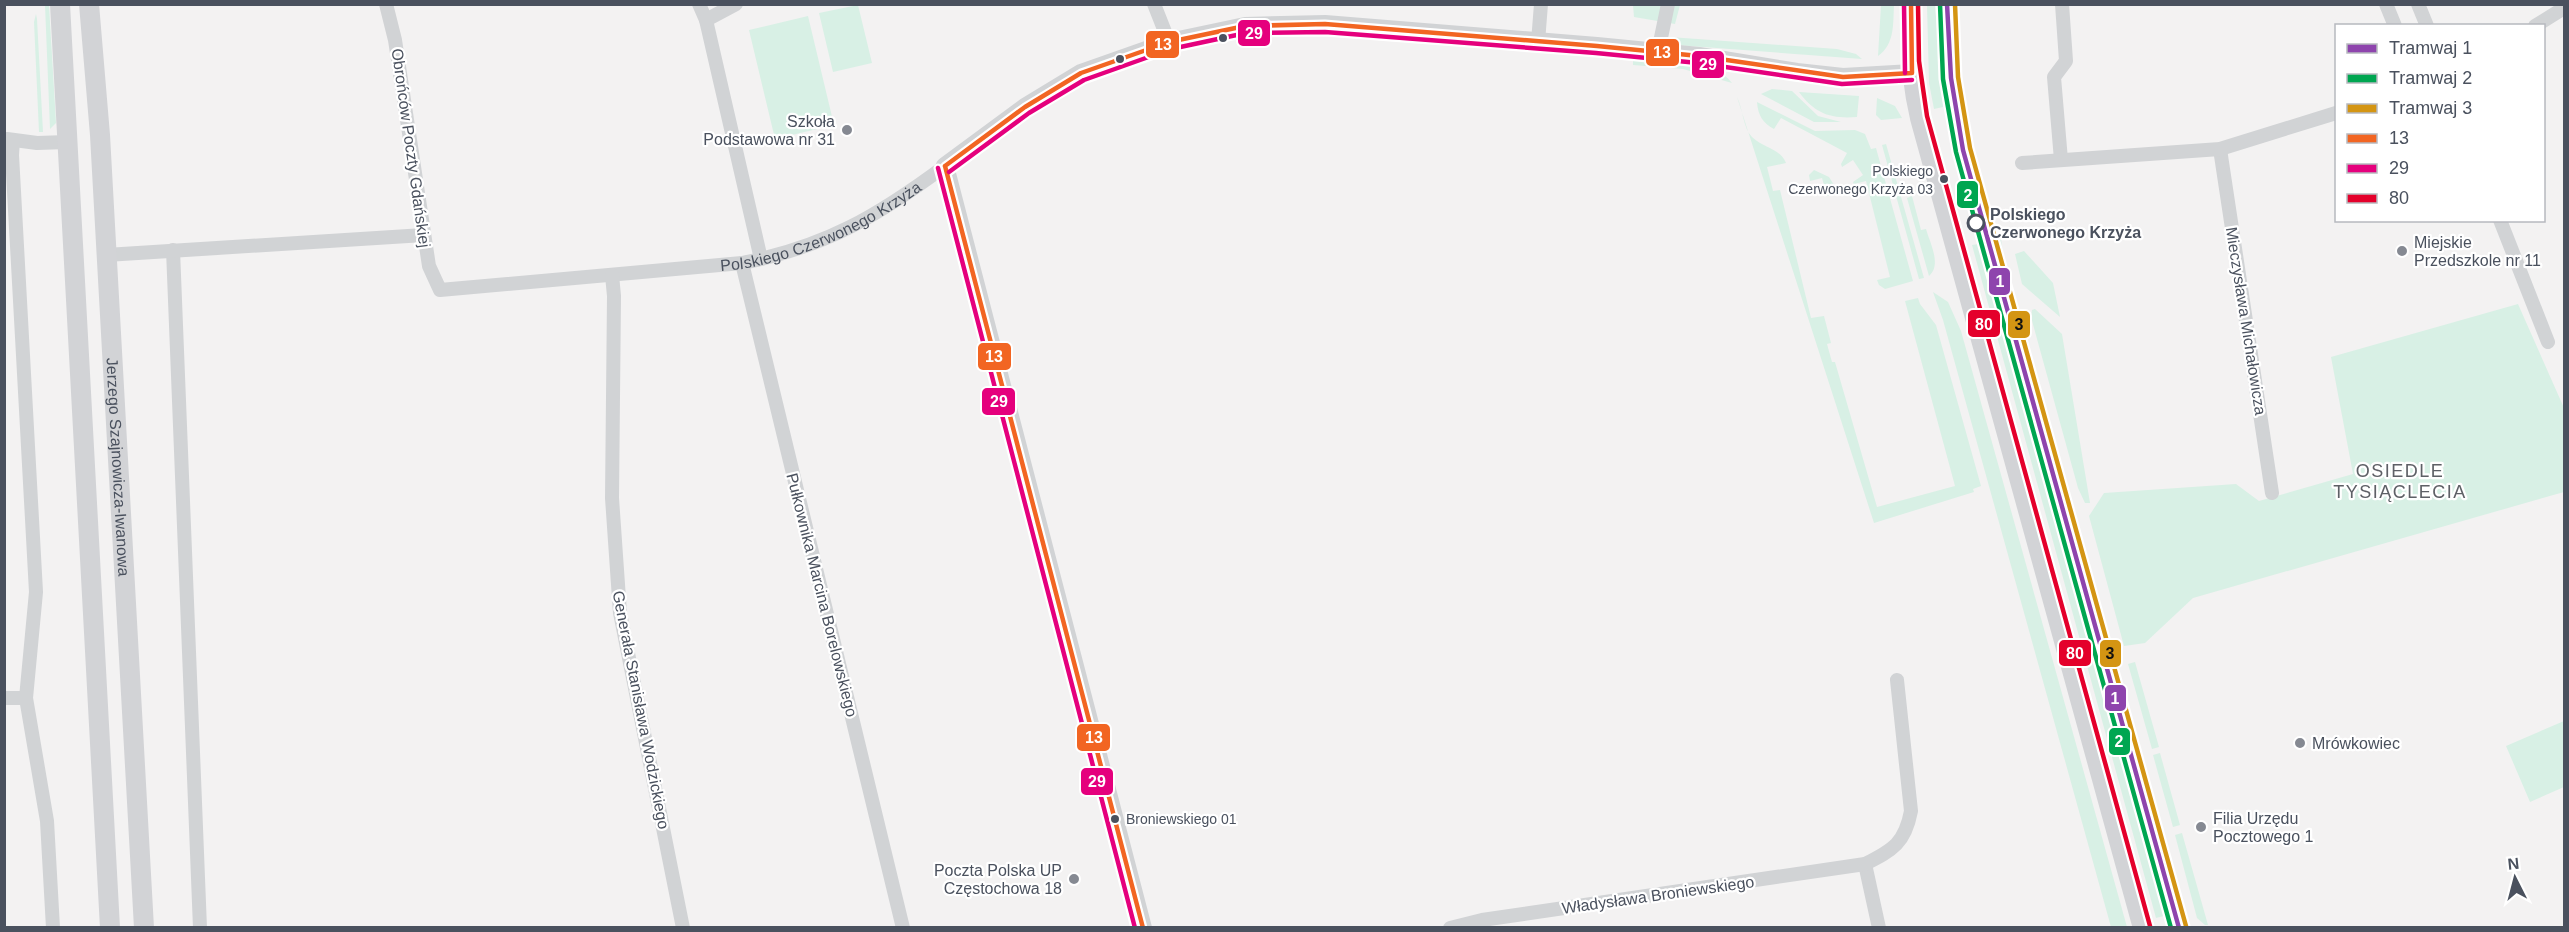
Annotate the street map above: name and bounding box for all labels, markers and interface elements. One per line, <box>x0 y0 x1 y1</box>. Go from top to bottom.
line badge: 29 <box>1237 19 1271 47</box>
legend <box>2335 24 2545 222</box>
text: 29 <box>1245 25 1263 42</box>
line badge: 13 <box>1145 30 1180 59</box>
unlabelled marker <box>1217 32 1229 44</box>
text: 13 <box>1154 36 1172 53</box>
line badge: 13 <box>1645 38 1680 67</box>
text: Tramwaj 1 <box>2389 38 2472 58</box>
text: 13 <box>1653 44 1671 61</box>
street label: Obrońców Poczty Gdańskiej <box>389 47 433 249</box>
line badge: 29 <box>1691 50 1725 79</box>
unlabelled marker <box>1114 53 1126 65</box>
text: 29 <box>1699 56 1717 73</box>
text: Tramwaj 2 <box>2389 68 2472 88</box>
text: Tramwaj 3 <box>2389 98 2472 118</box>
place label: Szkoła Podstawowa nr 31 <box>703 113 835 148</box>
marker: Szkoła Podstawowa nr 31 <box>840 123 854 137</box>
text: 13 <box>2389 128 2409 148</box>
text: 29 <box>2389 158 2409 178</box>
place label: Polskiego Czerwonego Krzyża 03 <box>1788 163 1933 197</box>
marker: Polskiego Czerwonego Krzyża 03 <box>1938 173 1950 185</box>
street label: Polskiego Czerwonego Krzyża <box>720 178 924 273</box>
line badge: 2 <box>1956 180 1979 209</box>
text: 2 <box>1964 187 1973 204</box>
text: 80 <box>2389 188 2409 208</box>
place label: Polskiego Czerwonego Krzyża <box>1990 206 2141 241</box>
marker: Polskiego Czerwonego Krzyża <box>1967 214 1985 232</box>
street label: Mieczysława Michałowicza <box>2223 226 2269 416</box>
place label: Miejskie Przedszkole nr 11 <box>2414 234 2541 269</box>
marker: Miejskie Przedszkole nr 11 <box>2395 244 2409 258</box>
line badge: 1 <box>1988 267 2011 296</box>
text: 1 <box>1996 273 2005 290</box>
line badge: 80 <box>1967 309 2001 338</box>
line badge: 3 <box>2007 310 2031 339</box>
text: 80 <box>1975 316 1993 333</box>
text: 3 <box>2015 316 2024 333</box>
line badge: 13 <box>977 342 1012 371</box>
text: 13 <box>985 348 1003 365</box>
street label: Jerzego Szajnowicza-Iwanowa <box>104 357 133 577</box>
line badge: 29 <box>981 387 1016 416</box>
text: 29 <box>990 393 1008 410</box>
district label: OSIEDLE TYSIĄCLECIA <box>2333 461 2467 502</box>
street label: Pułkownika Marcina Borelowskiego <box>783 471 861 719</box>
street label: Generała Stanisława Wodzickiego <box>610 589 672 831</box>
line badge: 80 <box>2058 639 2092 667</box>
line badge: 3 <box>2099 639 2122 668</box>
text: 80 <box>2066 645 2084 662</box>
text: 3 <box>2106 645 2115 662</box>
line badge: 1 <box>2104 684 2127 712</box>
text: 1 <box>2111 690 2120 707</box>
line badge: 13 <box>1076 723 1111 752</box>
line badge: 2 <box>2108 727 2131 756</box>
text: 13 <box>1085 729 1103 746</box>
text: 2 <box>2115 733 2124 750</box>
place label: Mrówkowiec <box>2312 735 2400 752</box>
marker: Mrówkowiec <box>2293 736 2307 750</box>
line badge: 29 <box>1080 767 1114 796</box>
text: 29 <box>1088 773 1106 790</box>
place label: Filia Urzędu Pocztowego 1 <box>2213 810 2314 845</box>
place label: Broniewskiego 01 <box>1126 811 1237 827</box>
marker: Broniewskiego 01 <box>1109 813 1121 825</box>
marker: Filia Urzędu Pocztowego 1 <box>2194 820 2208 834</box>
north arrow <box>2485 848 2545 908</box>
text: N <box>2507 855 2520 873</box>
place label: Poczta Polska UP Częstochowa 18 <box>934 862 1062 897</box>
marker: Poczta Polska UP Częstochowa 18 <box>1067 872 1081 886</box>
street label: Władysława Broniewskiego <box>1561 873 1755 917</box>

